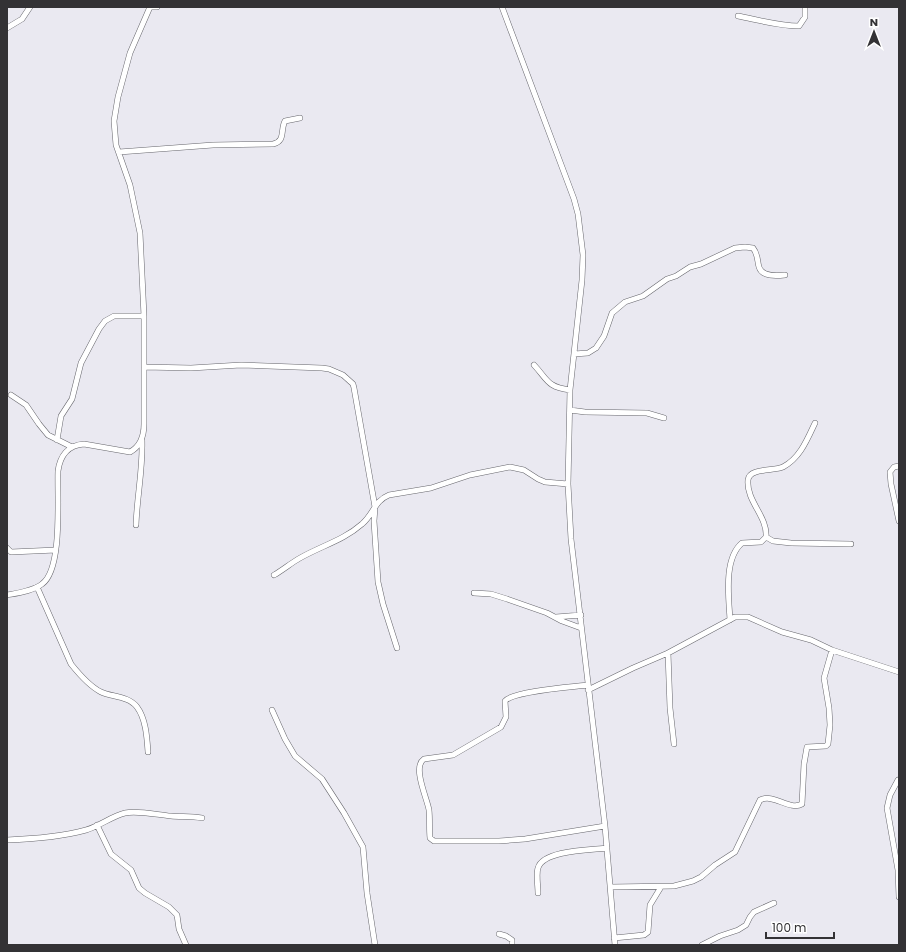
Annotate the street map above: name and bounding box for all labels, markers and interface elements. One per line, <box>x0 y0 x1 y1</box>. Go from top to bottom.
north arrow <box>854 12 894 52</box>
text: N <box>870 14 878 30</box>
scale bar <box>766 914 834 940</box>
text: 100 m <box>772 919 806 936</box>

